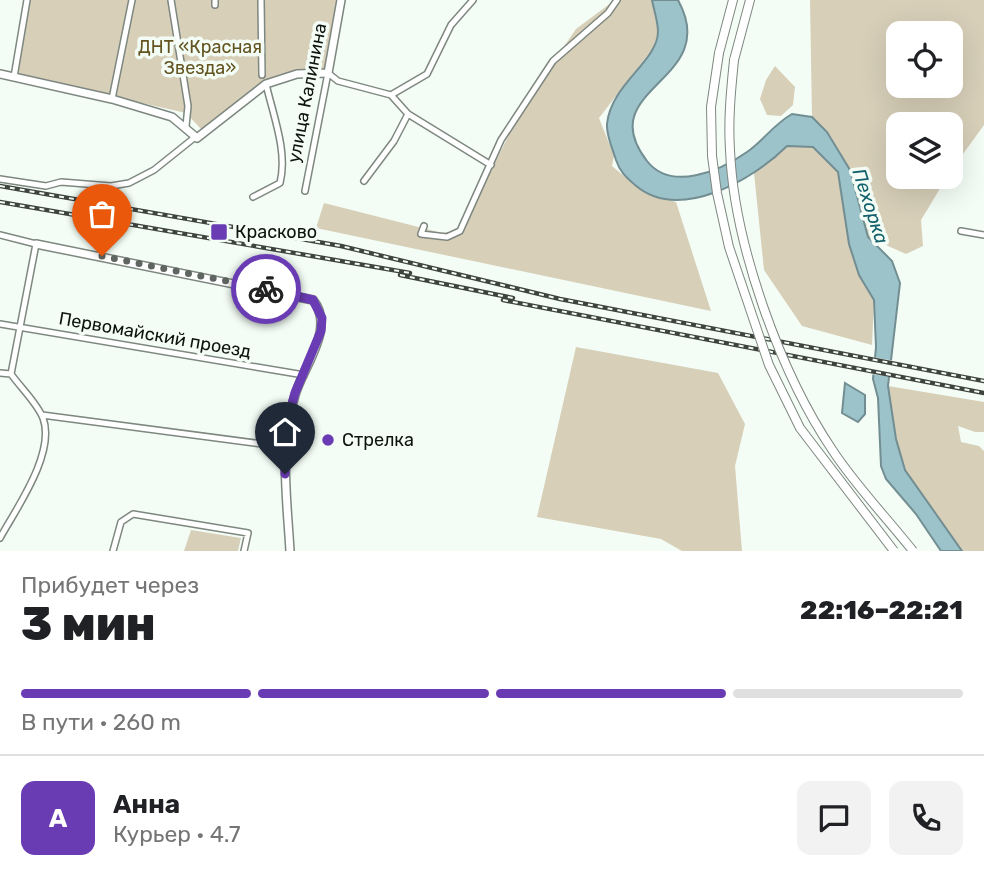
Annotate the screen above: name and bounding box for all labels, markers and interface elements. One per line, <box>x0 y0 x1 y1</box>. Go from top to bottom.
street label: улица Калинина <box>283 21 331 165</box>
map controls <box>886 21 963 189</box>
button: locate <box>886 21 963 98</box>
park label: ДНТ «Красная Звезда» <box>138 36 262 79</box>
button: layers <box>886 112 963 189</box>
water label: Пехорка <box>848 166 893 247</box>
pin <box>72 184 132 256</box>
icon: bag <box>83 195 121 233</box>
place label: Красково <box>235 221 317 243</box>
marker: Красково <box>209 222 229 242</box>
courier <box>231 254 301 324</box>
icon: bike <box>247 270 285 308</box>
street label: Первомайский проезд <box>57 307 253 363</box>
pin <box>255 402 315 474</box>
icon: home <box>266 413 304 451</box>
place label: Стрелка <box>342 429 414 451</box>
marker: Стрелка <box>320 432 336 448</box>
text: Прибудет через <box>21 571 199 599</box>
text: 22:16–22:21 <box>800 595 963 626</box>
text: 3 мин <box>21 597 156 652</box>
text: В пути · 260 m <box>21 708 181 736</box>
button: chat <box>797 781 871 855</box>
button: phone <box>889 781 963 855</box>
text: Анна <box>113 789 180 820</box>
text: А <box>49 803 67 834</box>
text: Курьер · 4.7 <box>113 820 241 848</box>

